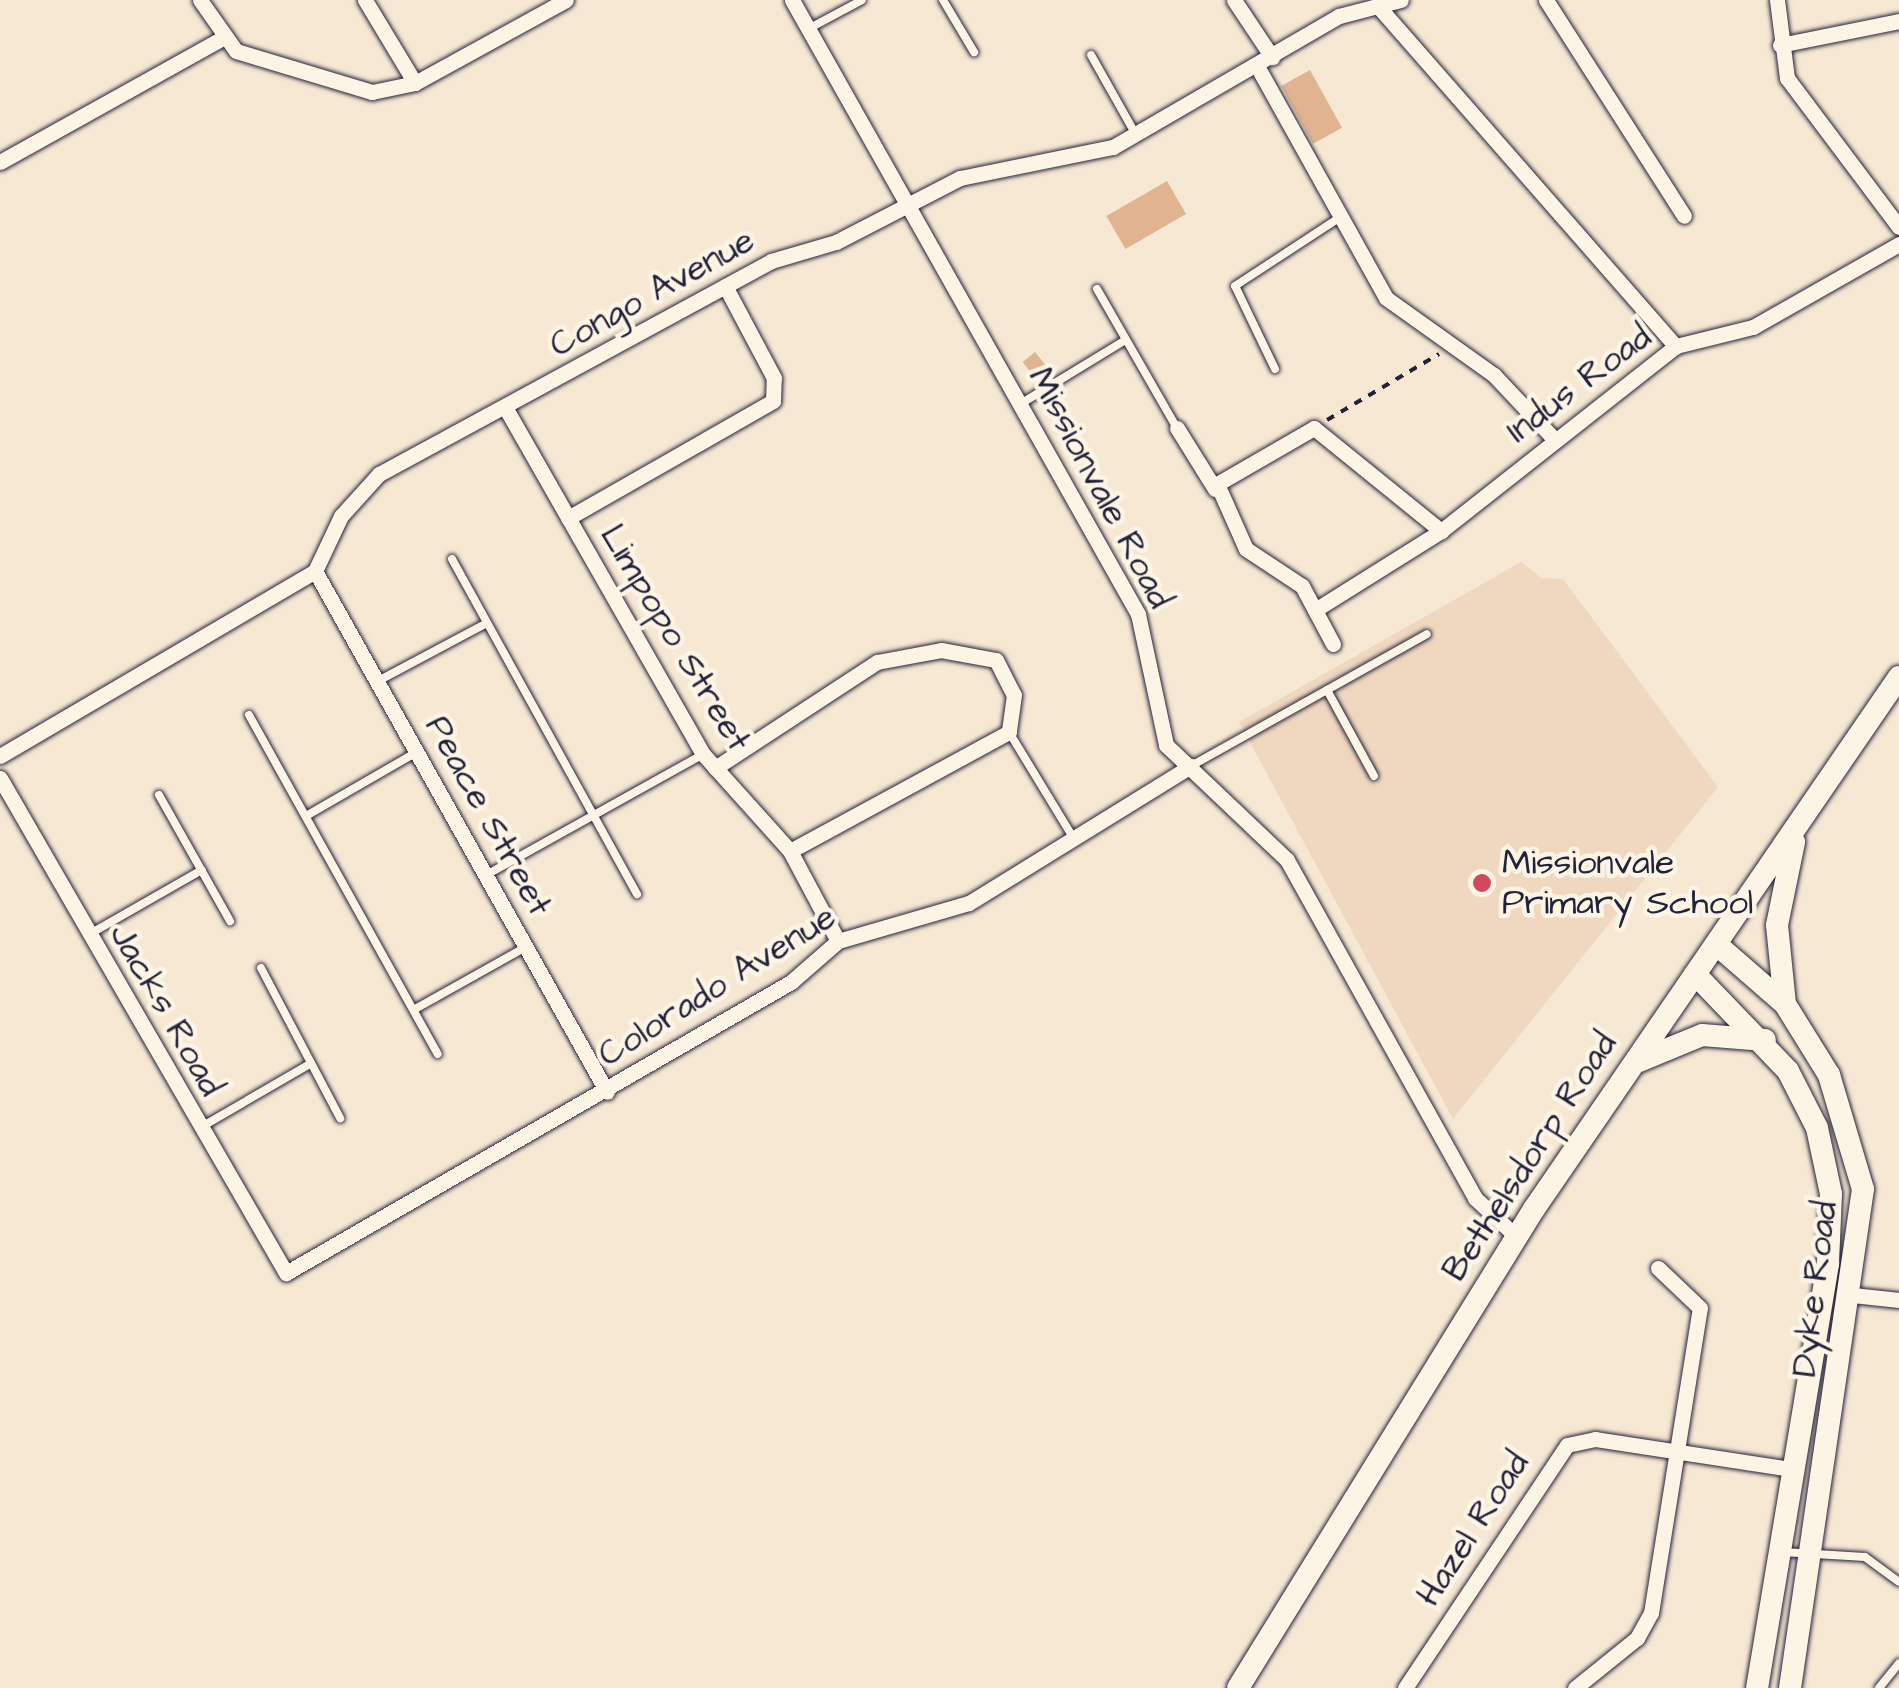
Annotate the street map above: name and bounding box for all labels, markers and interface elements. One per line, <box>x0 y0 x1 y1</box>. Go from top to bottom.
street label: Congo Avenue <box>542 220 762 366</box>
street label: Indus Road <box>1498 316 1660 452</box>
street label: Missionvale Road <box>1019 360 1181 616</box>
street label: Limpopo Street <box>591 517 759 759</box>
street label: Peace Street <box>416 709 560 923</box>
place label: Missionvale Primary School <box>1502 842 1753 924</box>
marker: Missionvale Primary School <box>1471 872 1493 894</box>
street label: Colorado Avenue <box>590 896 844 1076</box>
street label: Jacks Road <box>100 916 232 1104</box>
street label: Bethelsdorp Road <box>1434 1025 1626 1289</box>
street label: Dyke Road <box>1783 1199 1847 1379</box>
street label: Hazel Road <box>1408 1444 1538 1614</box>

